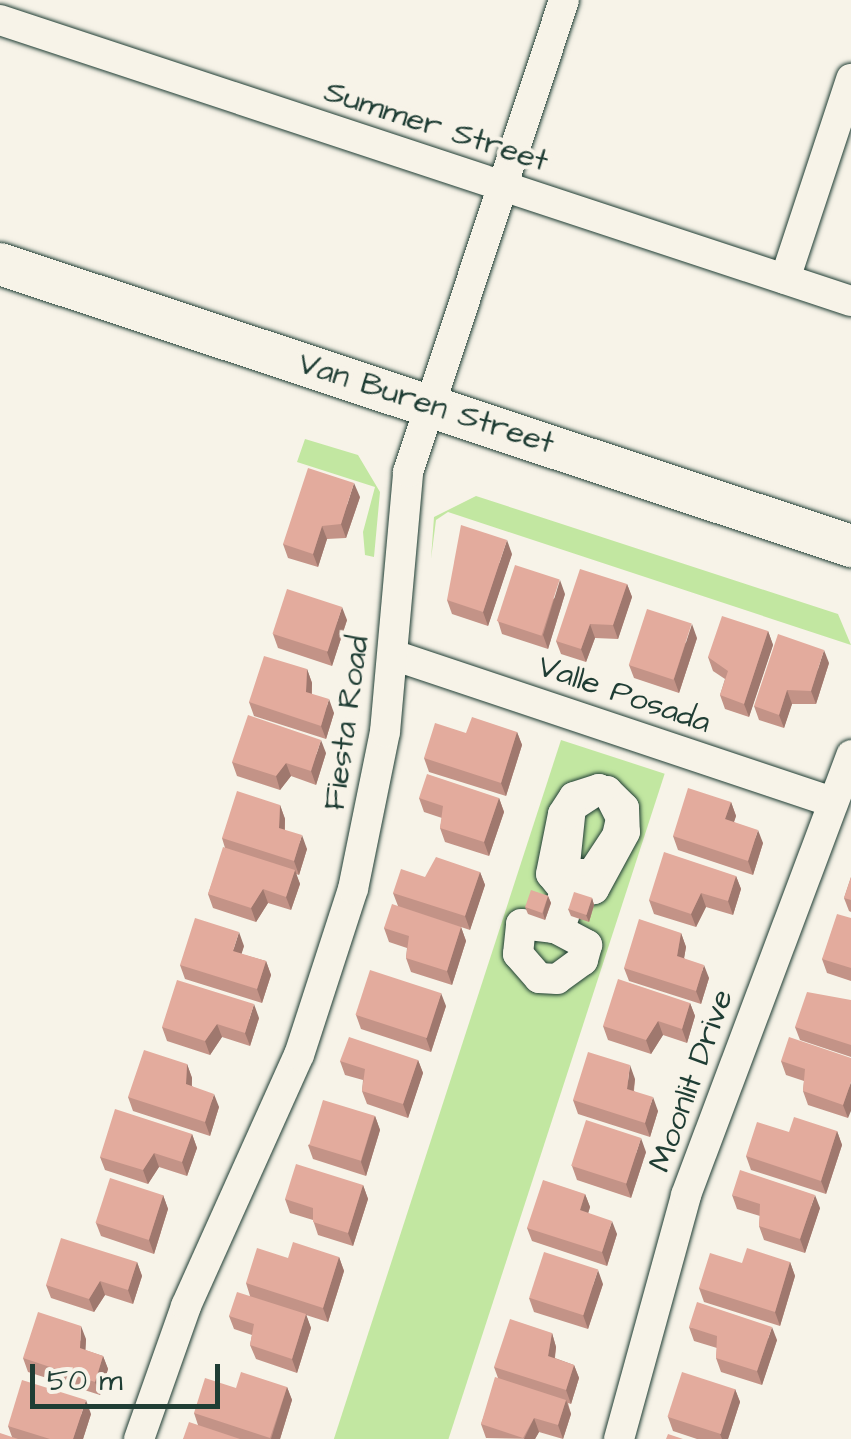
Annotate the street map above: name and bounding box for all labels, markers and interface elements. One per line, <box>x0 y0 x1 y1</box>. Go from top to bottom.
street label: Summer Street <box>319 73 553 181</box>
street label: Van Buren Street <box>293 345 559 463</box>
street label: Fiesta Road <box>316 633 378 813</box>
street label: Valle Posada <box>533 648 715 742</box>
street label: Moonlit Drive <box>641 985 743 1177</box>
scale bar <box>35 1344 225 1406</box>
text: 50 m <box>47 1360 123 1402</box>

